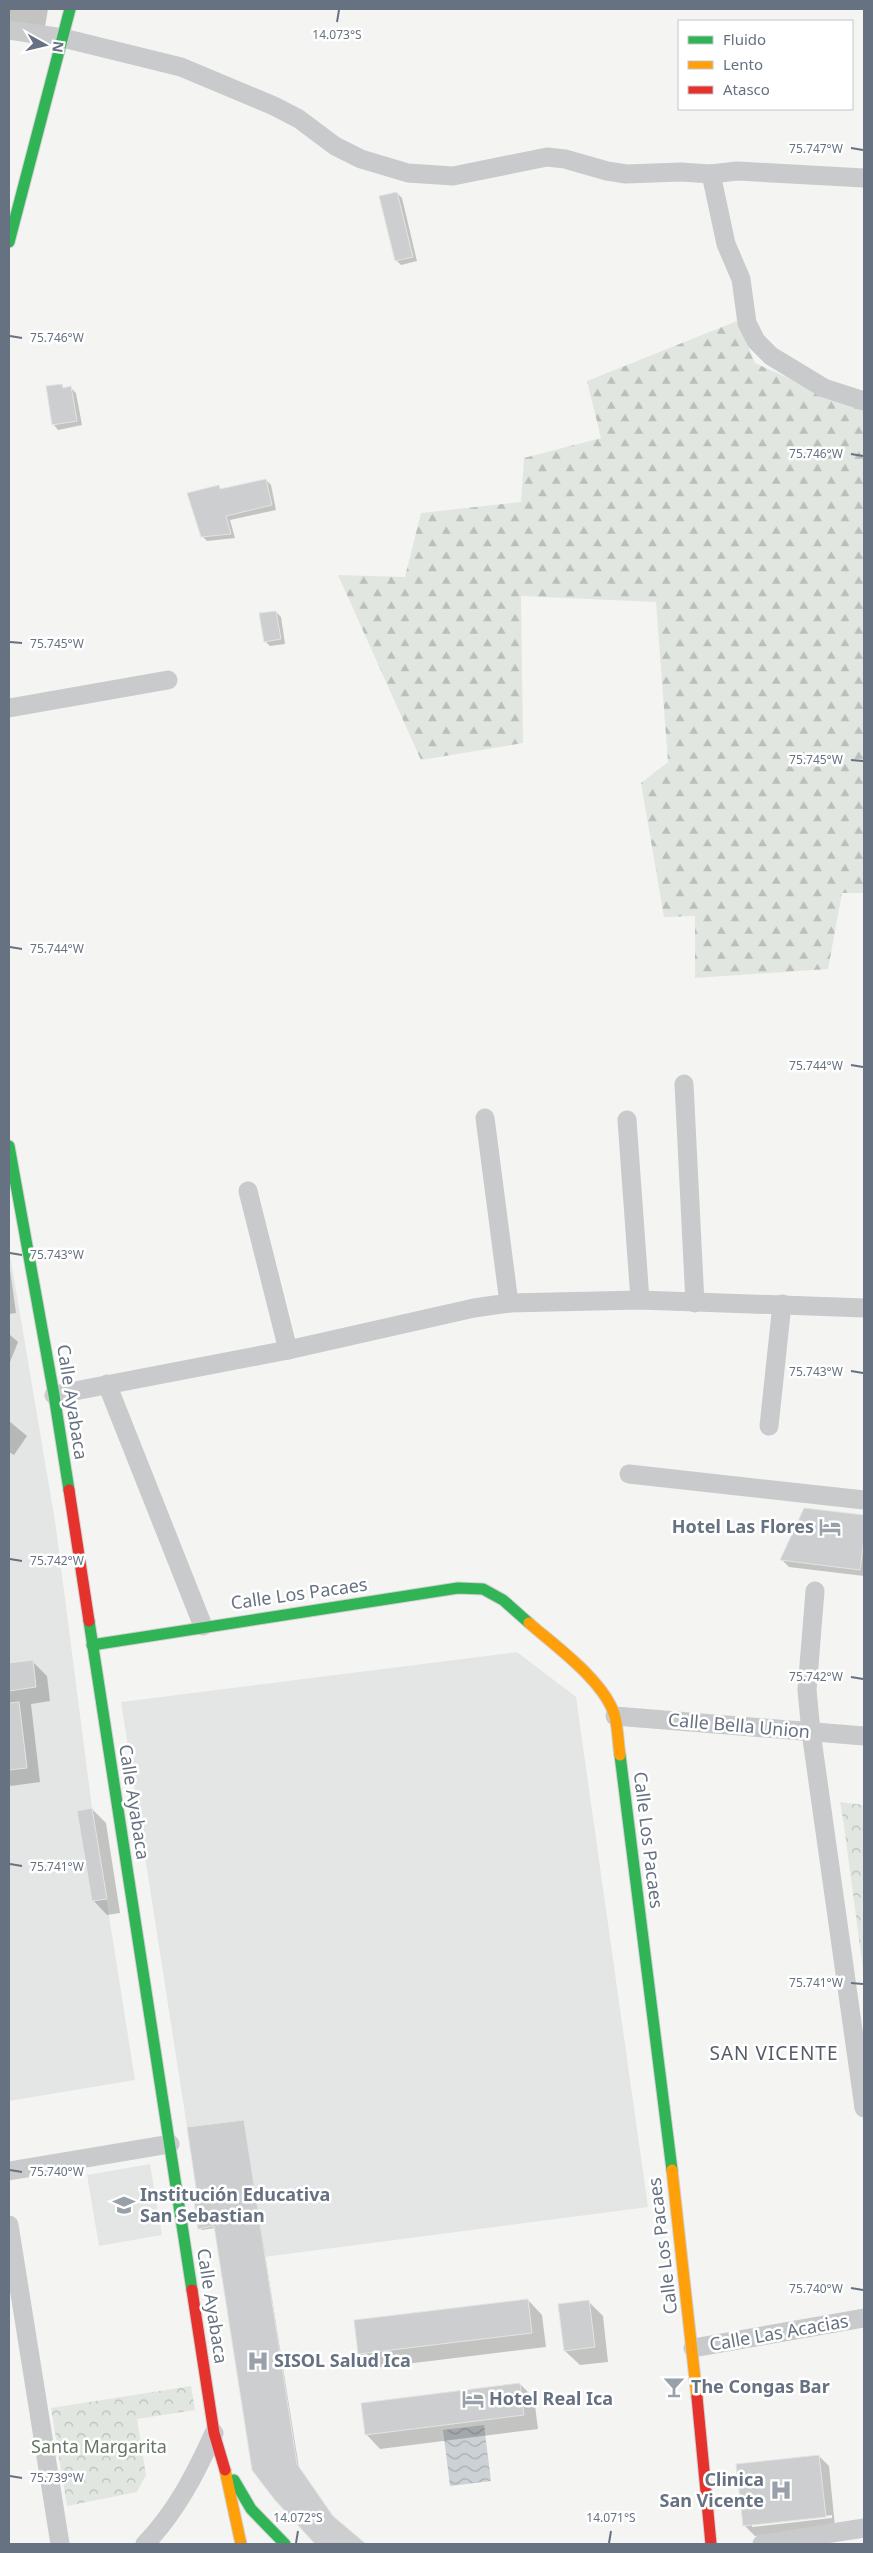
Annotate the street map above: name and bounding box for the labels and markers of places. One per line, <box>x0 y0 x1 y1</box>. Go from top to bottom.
place label: Hotel Las Flores <box>672 1514 814 1538</box>
hotel icon: Hotel Las Flores <box>817 1514 843 1540</box>
place label: Institución Educativa San Sebastian <box>140 2182 330 2227</box>
school or university icon: Institución Educativa San Sebastian <box>111 2192 137 2218</box>
hospital icon: SISOL Salud Ica <box>245 2348 271 2374</box>
place label: SISOL Salud Ica <box>274 2348 411 2372</box>
bar icon: The Congas Bar <box>661 2374 687 2400</box>
place label: The Congas Bar <box>691 2374 830 2398</box>
hotel icon: Hotel Real Ica <box>460 2386 486 2412</box>
place label: Hotel Real Ica <box>489 2386 613 2410</box>
place label: Clinica San Vicente <box>660 2467 764 2512</box>
hospital icon: Clinica San Vicente <box>768 2477 794 2503</box>

